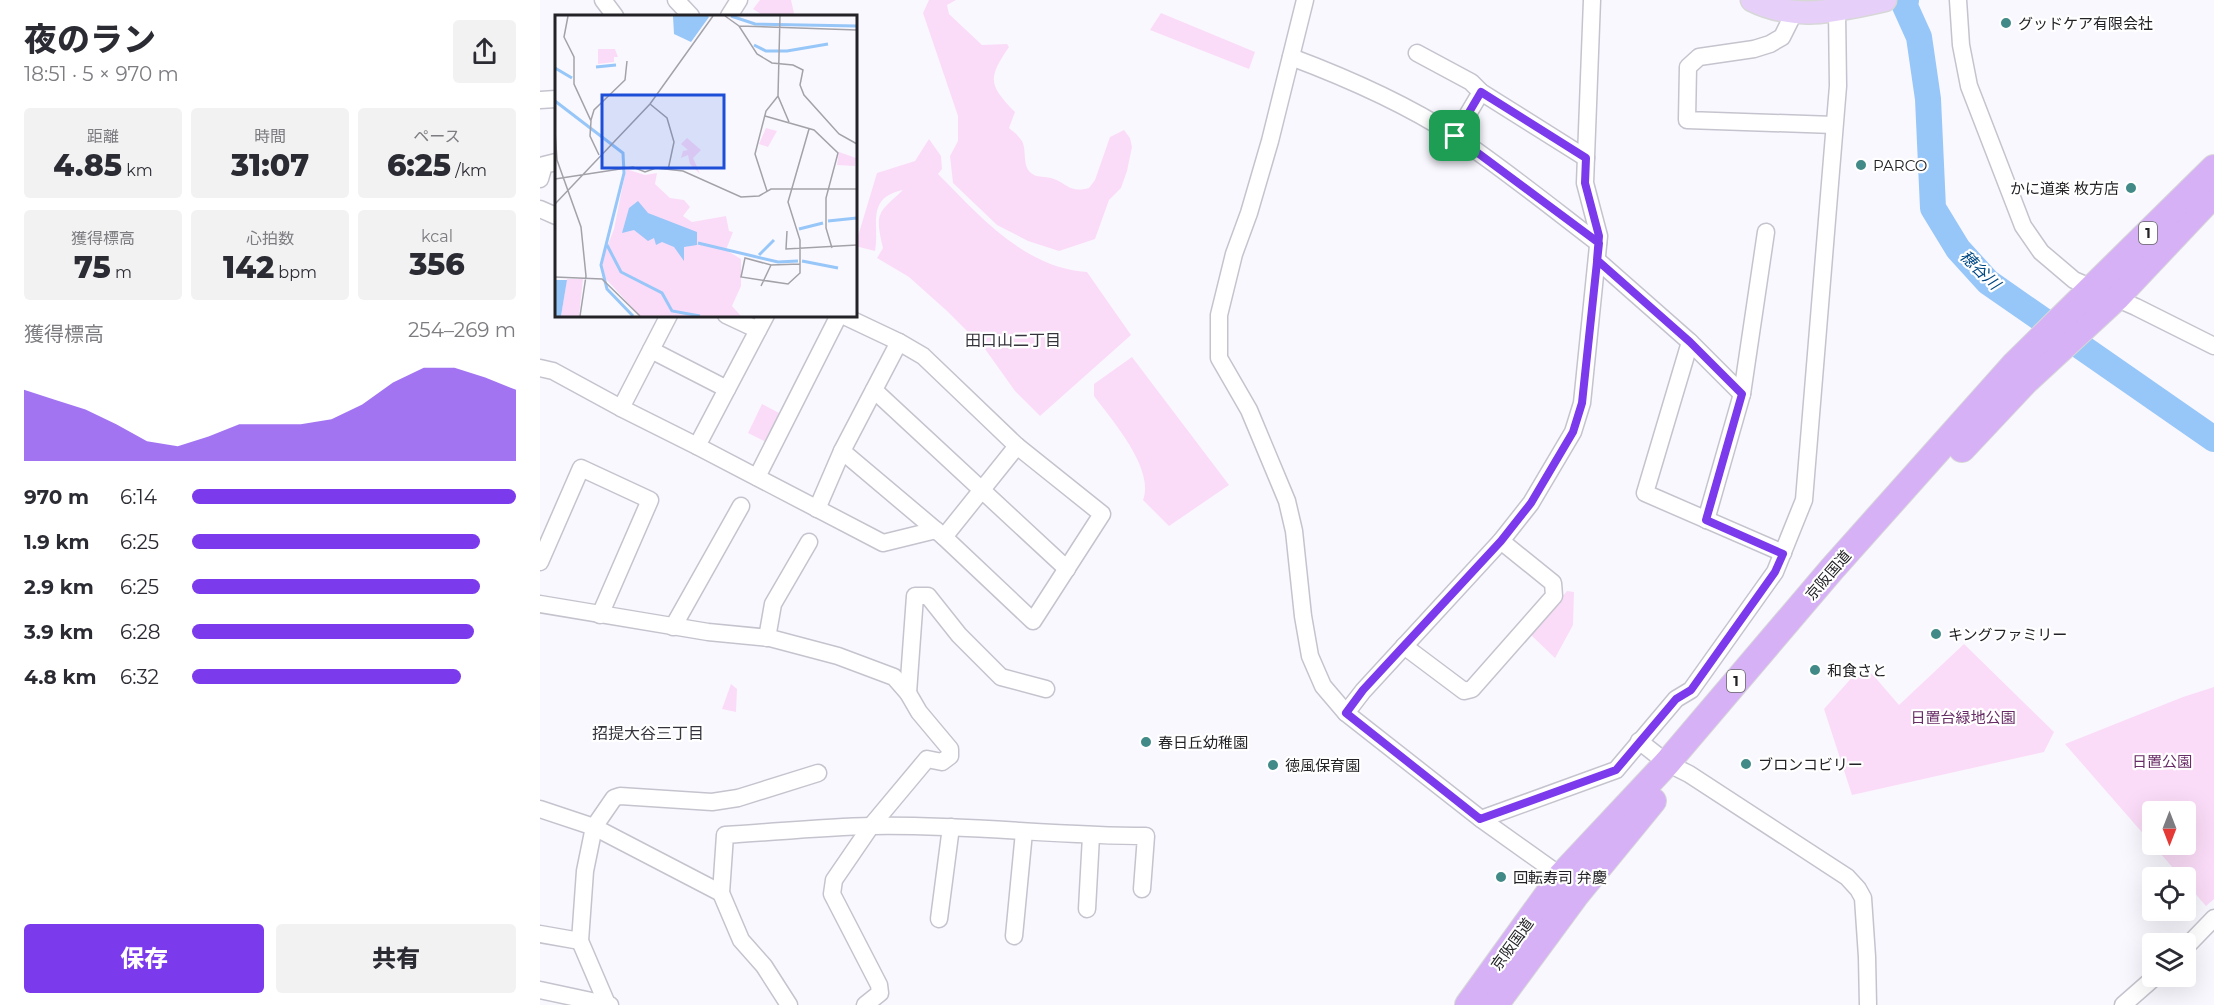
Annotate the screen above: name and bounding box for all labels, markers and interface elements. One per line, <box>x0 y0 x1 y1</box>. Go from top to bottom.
place label: グッドケア有限会社 <box>2018 14 2153 33</box>
inset map <box>555 15 856 316</box>
marker: グッドケア有限会社 <box>1999 16 2013 30</box>
text: 夜のラン <box>24 19 156 59</box>
button: share <box>453 20 516 83</box>
text: 18:51 · 5 × 970 m <box>24 62 179 86</box>
pin <box>1429 110 1480 161</box>
icon: arrive <box>1438 119 1471 152</box>
text: 距離 <box>87 127 119 146</box>
text: 時間 <box>254 127 286 146</box>
text: ペース <box>413 127 461 146</box>
text: 4.85 <box>53 147 122 184</box>
text: 31:07 <box>231 147 309 184</box>
text: 6:25 <box>387 147 451 184</box>
place label: PARCO <box>1873 156 1927 175</box>
marker: PARCO <box>1854 158 1868 172</box>
text: km <box>122 161 153 180</box>
text: /km <box>451 161 487 180</box>
place label: かに道楽 枚方店 <box>2010 179 2119 198</box>
marker: かに道楽 枚方店 <box>2124 181 2138 195</box>
road number: 1 <box>2139 222 2157 244</box>
text: kcal <box>421 227 453 246</box>
text: 獲得標高 <box>71 229 135 248</box>
text: 心拍数 <box>246 229 294 248</box>
text: 356 <box>409 246 465 283</box>
water label: 穂谷川 <box>1956 246 2005 295</box>
text: 75 <box>74 249 111 286</box>
text: 142 <box>223 249 274 286</box>
text: m <box>111 263 132 282</box>
text: bpm <box>274 263 317 282</box>
text: 254–269 m <box>408 318 516 342</box>
text: 獲得標高 <box>24 322 104 346</box>
district label: 田口山二丁目 <box>965 331 1061 350</box>
text: 970 m <box>24 485 89 509</box>
text: 6:14 <box>120 485 157 509</box>
text: 1.9 km <box>24 530 90 554</box>
text: 6:25 <box>120 530 159 554</box>
street label: 京阪国道 <box>1801 546 1855 604</box>
text: 2.9 km <box>24 575 94 599</box>
text: 6:25 <box>120 575 159 599</box>
text: 3.9 km <box>24 620 94 644</box>
text: 6:28 <box>120 620 161 644</box>
place label: キングファミリー <box>1948 625 2068 644</box>
marker: キングファミリー <box>1929 627 1943 641</box>
place label: 和食さと <box>1827 661 1887 680</box>
marker: 和食さと <box>1808 663 1822 677</box>
text: 4.8 km <box>24 665 97 689</box>
text: 6:32 <box>120 665 159 689</box>
road number: 1 <box>1727 670 1745 692</box>
park label: 日置台緑地公園 <box>1910 708 2016 727</box>
district label: 招提大谷三丁目 <box>592 724 704 743</box>
place label: 春日丘幼稚園 <box>1158 733 1248 752</box>
marker: 春日丘幼稚園 <box>1139 735 1153 749</box>
park label: 日置公園 <box>2132 752 2192 771</box>
place label: ブロンコビリー <box>1758 755 1863 774</box>
place label: 徳風保育園 <box>1285 756 1360 775</box>
marker: ブロンコビリー <box>1739 757 1753 771</box>
marker: 徳風保育園 <box>1266 758 1280 772</box>
north arrow <box>2142 801 2196 855</box>
map controls <box>2142 801 2196 987</box>
button: locate <box>2142 867 2196 921</box>
place label: 回転寿司 弁慶 <box>1513 868 1607 887</box>
marker: 回転寿司 弁慶 <box>1494 870 1508 884</box>
street label: 京阪国道 <box>1487 914 1537 974</box>
button: 保存 <box>24 924 264 993</box>
button: 共有 <box>276 924 516 993</box>
button: layers <box>2142 933 2196 987</box>

